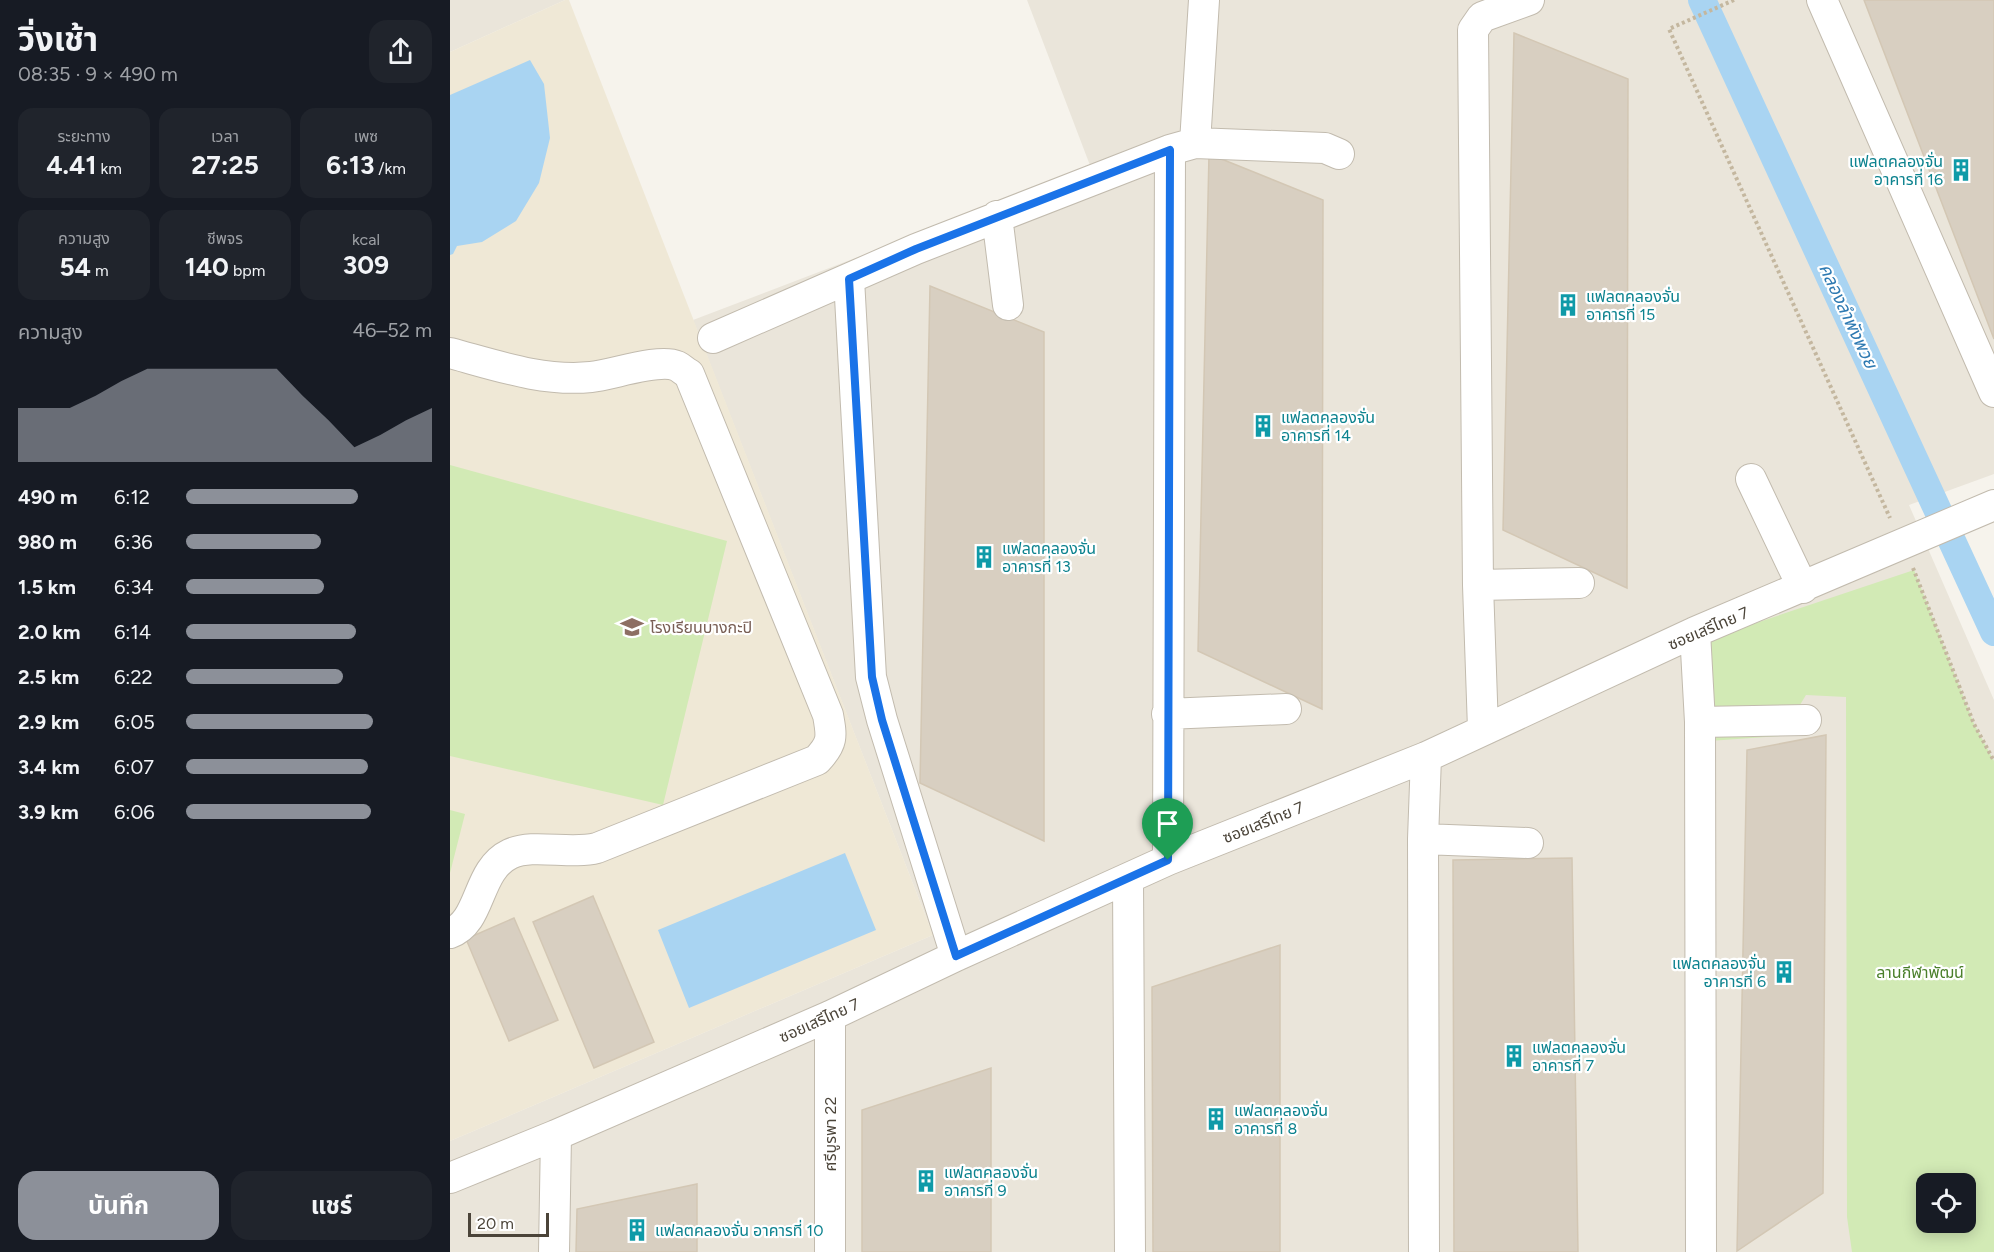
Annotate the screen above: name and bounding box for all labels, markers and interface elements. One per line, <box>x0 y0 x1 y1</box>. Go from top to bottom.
text: วิ่งเช้า <box>18 20 98 59</box>
button: share <box>369 20 432 83</box>
text: 08:35 · 9 × 490 m <box>18 62 178 86</box>
text: ระยะทาง <box>58 127 110 146</box>
text: เวลา <box>211 127 239 146</box>
text: เพซ <box>354 127 378 146</box>
text: 4.41 <box>46 149 97 181</box>
text: 27:25 <box>191 149 259 181</box>
text: 6:13 <box>326 149 374 181</box>
place label: แฟลตคลองจั่น อาคารที่ 16 <box>1849 151 1943 189</box>
building icon: แฟลตคลองจั่น อาคารที่ 16 <box>1948 157 1974 183</box>
text: km <box>97 159 122 178</box>
text: /km <box>374 159 406 178</box>
text: ความสูง <box>58 229 110 248</box>
text: ชีพจร <box>207 229 243 248</box>
text: kcal <box>352 230 380 249</box>
text: 309 <box>343 249 389 281</box>
text: 54 <box>59 251 91 283</box>
text: 140 <box>185 251 229 283</box>
water label: คลองลำพังพวย <box>1814 260 1882 373</box>
text: m <box>91 261 109 280</box>
text: bpm <box>229 261 265 280</box>
place label: แฟลตคลองจั่น อาคารที่ 15 <box>1586 286 1680 324</box>
building icon: แฟลตคลองจั่น อาคารที่ 15 <box>1555 292 1581 318</box>
text: 46–52 m <box>353 318 432 342</box>
text: ความสูง <box>18 320 83 344</box>
place label: แฟลตคลองจั่น อาคารที่ 14 <box>1281 407 1375 445</box>
building icon: แฟลตคลองจั่น อาคารที่ 14 <box>1250 413 1276 439</box>
text: 490 m <box>18 485 77 509</box>
text: 6:12 <box>114 485 150 509</box>
text: 980 m <box>18 530 77 554</box>
text: 6:36 <box>114 530 153 554</box>
place label: แฟลตคลองจั่น อาคารที่ 13 <box>1002 538 1096 576</box>
building icon: แฟลตคลองจั่น อาคารที่ 13 <box>971 544 997 570</box>
text: 1.5 km <box>18 575 76 599</box>
text: 6:34 <box>114 575 154 599</box>
street label: ซอยเสรีไทย 7 <box>1665 603 1752 654</box>
school or university icon: โรงเรียนบางกะปิ <box>619 614 645 640</box>
place label: โรงเรียนบางกะปิ <box>650 618 752 637</box>
text: 2.0 km <box>18 620 80 644</box>
text: 6:14 <box>114 620 151 644</box>
text: 2.5 km <box>18 665 79 689</box>
text: 6:22 <box>114 665 153 689</box>
text: 2.9 km <box>18 710 79 734</box>
text: 6:05 <box>114 710 155 734</box>
text: 3.4 km <box>18 755 80 779</box>
text: 6:07 <box>114 755 154 779</box>
street label: ซอยเสรีไทย 7 <box>1220 797 1307 847</box>
pin <box>1142 798 1193 860</box>
text: 3.9 km <box>18 800 79 824</box>
text: 6:06 <box>114 800 155 824</box>
icon: arrive <box>1151 807 1184 840</box>
place label: แฟลตคลองจั่น อาคารที่ 6 <box>1672 953 1766 991</box>
building icon: แฟลตคลองจั่น อาคารที่ 6 <box>1771 959 1797 985</box>
park label: ลานกีฬาพัฒน์ <box>1876 963 1964 982</box>
street label: ซอยเสรีไทย 7 <box>776 994 863 1047</box>
place label: แฟลตคลองจั่น อาคารที่ 7 <box>1532 1037 1626 1075</box>
building icon: แฟลตคลองจั่น อาคารที่ 7 <box>1501 1043 1527 1069</box>
street label: ศรีบูรพา 22 <box>821 1097 840 1171</box>
place label: แฟลตคลองจั่น อาคารที่ 8 <box>1234 1100 1328 1138</box>
building icon: แฟลตคลองจั่น อาคารที่ 8 <box>1203 1106 1229 1132</box>
place label: แฟลตคลองจั่น อาคารที่ 9 <box>944 1162 1038 1200</box>
building icon: แฟลตคลองจั่น อาคารที่ 9 <box>913 1168 939 1194</box>
button: บันทึก <box>18 1171 219 1240</box>
button: แชร์ <box>231 1171 432 1240</box>
map controls <box>1916 1173 1976 1233</box>
button: locate <box>1916 1173 1976 1233</box>
scale bar <box>468 1210 549 1238</box>
text: 20 m <box>477 1214 514 1233</box>
building icon: แฟลตคลองจั่น อาคารที่ 10 <box>624 1217 650 1243</box>
place label: แฟลตคลองจั่น อาคารที่ 10 <box>655 1219 823 1240</box>

